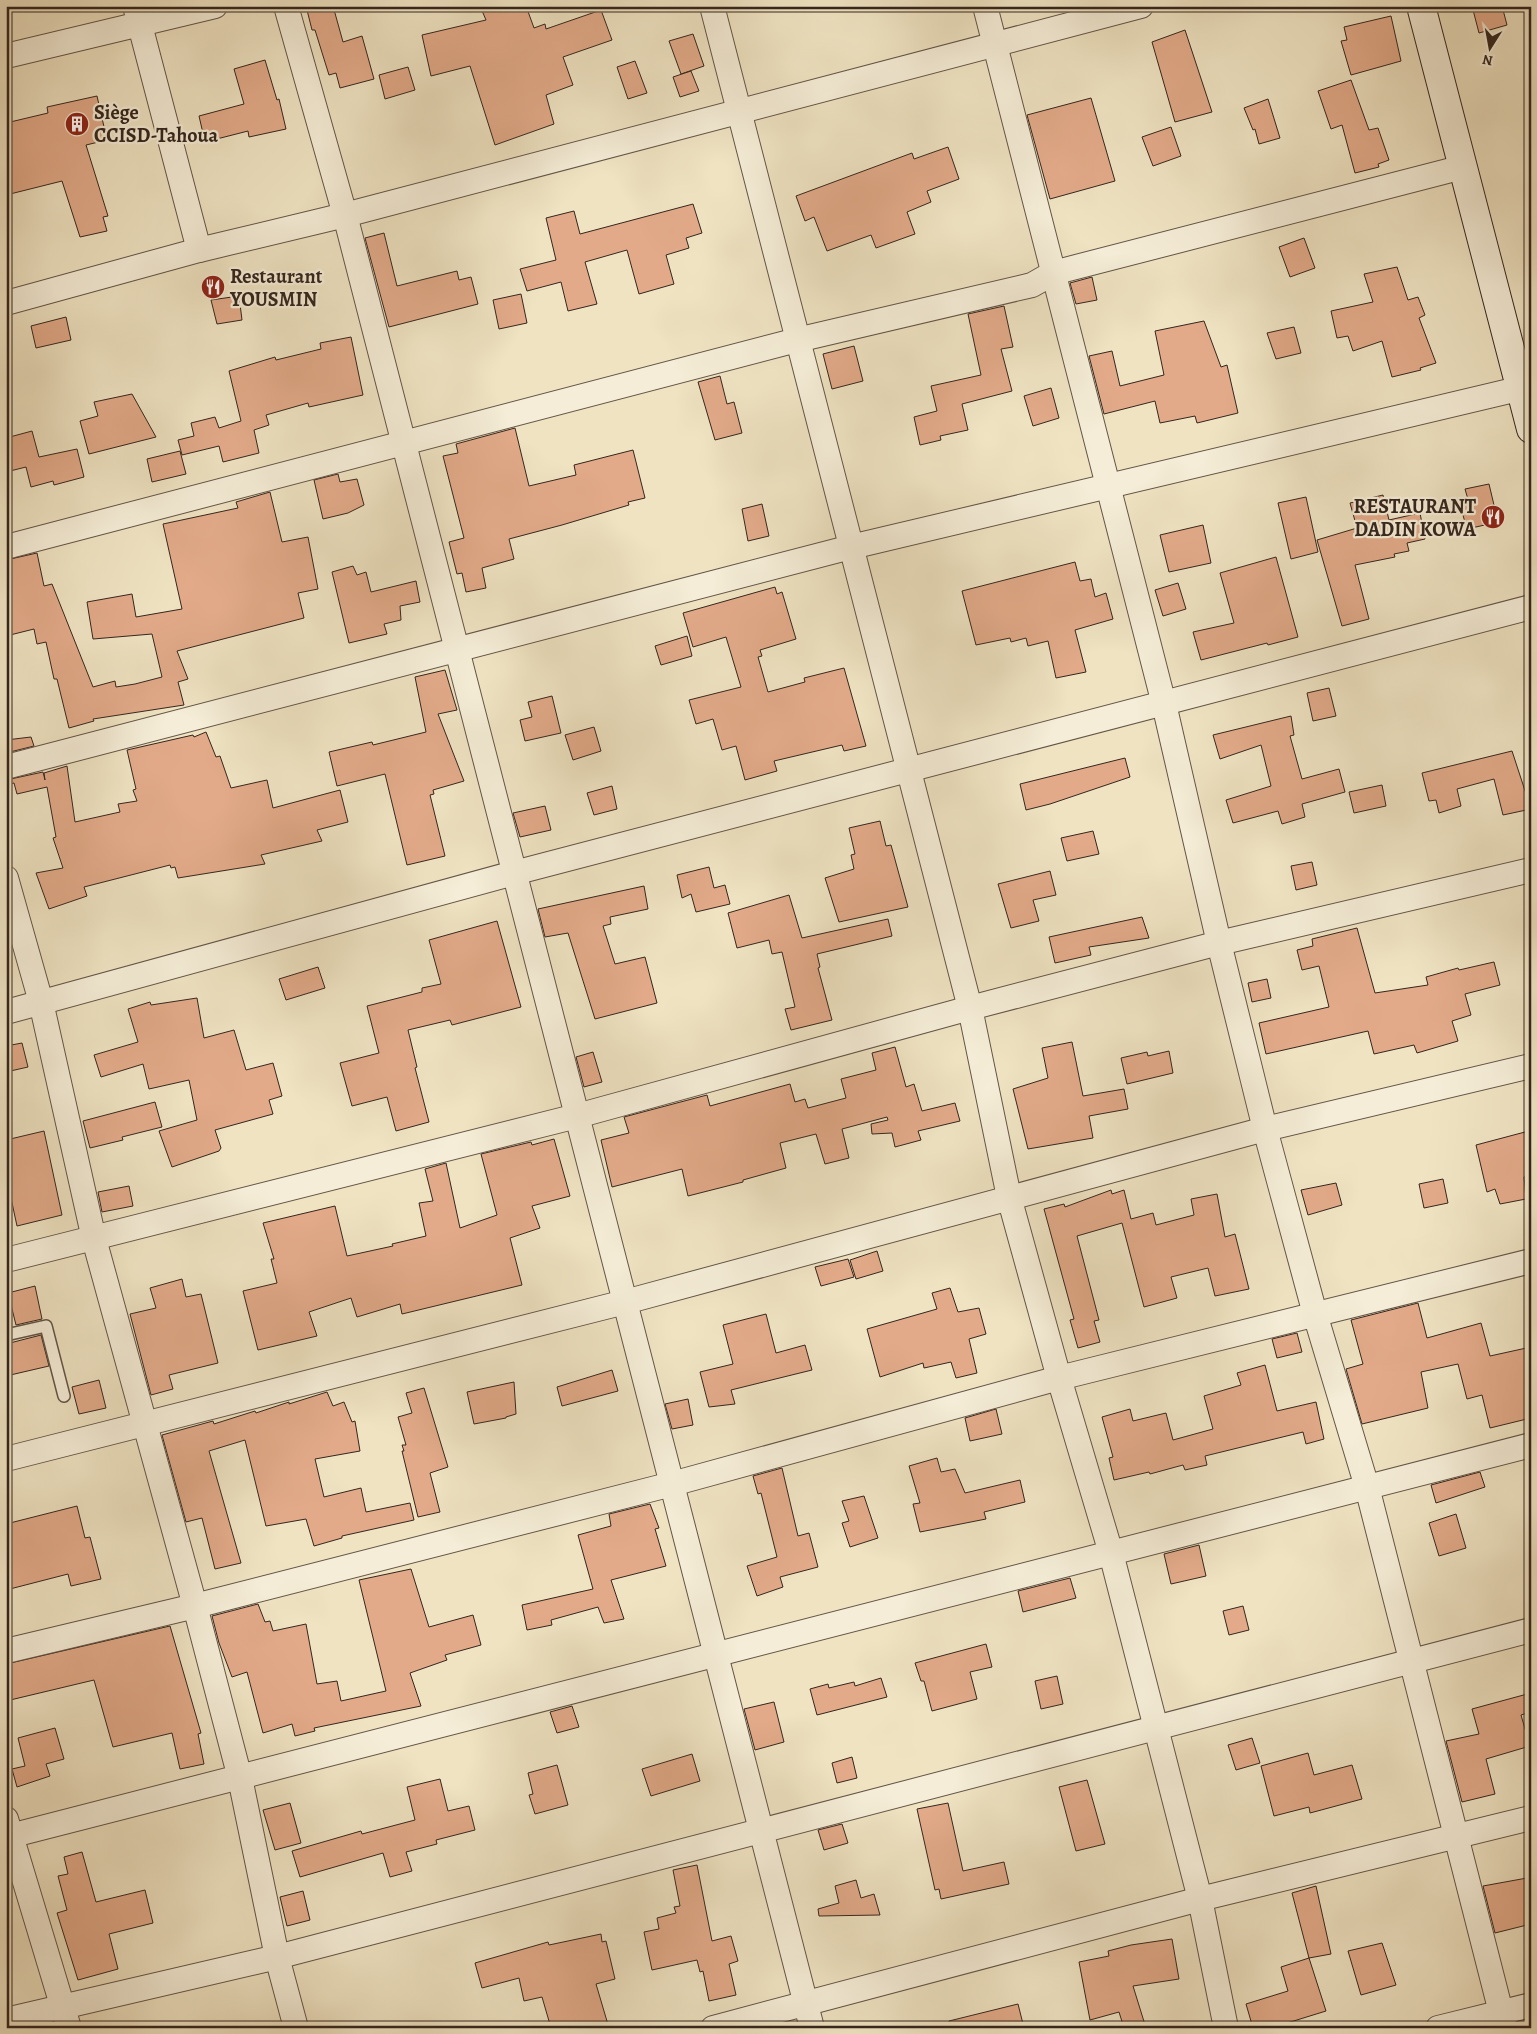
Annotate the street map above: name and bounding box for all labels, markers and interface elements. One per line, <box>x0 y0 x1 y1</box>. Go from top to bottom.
north arrow <box>1464 22 1514 72</box>
text: N <box>1481 50 1494 71</box>
place label: Siège CCISD-Tahoua <box>94 99 219 149</box>
building icon: Siège CCISD-Tahoua <box>64 111 90 137</box>
place label: Restaurant YOUSMIN <box>229 263 323 313</box>
restaurant icon: Restaurant YOUSMIN <box>200 274 226 300</box>
place label: RESTAURANT DADIN KOWA <box>1354 493 1477 543</box>
restaurant icon: RESTAURANT DADIN KOWA <box>1480 504 1506 530</box>

